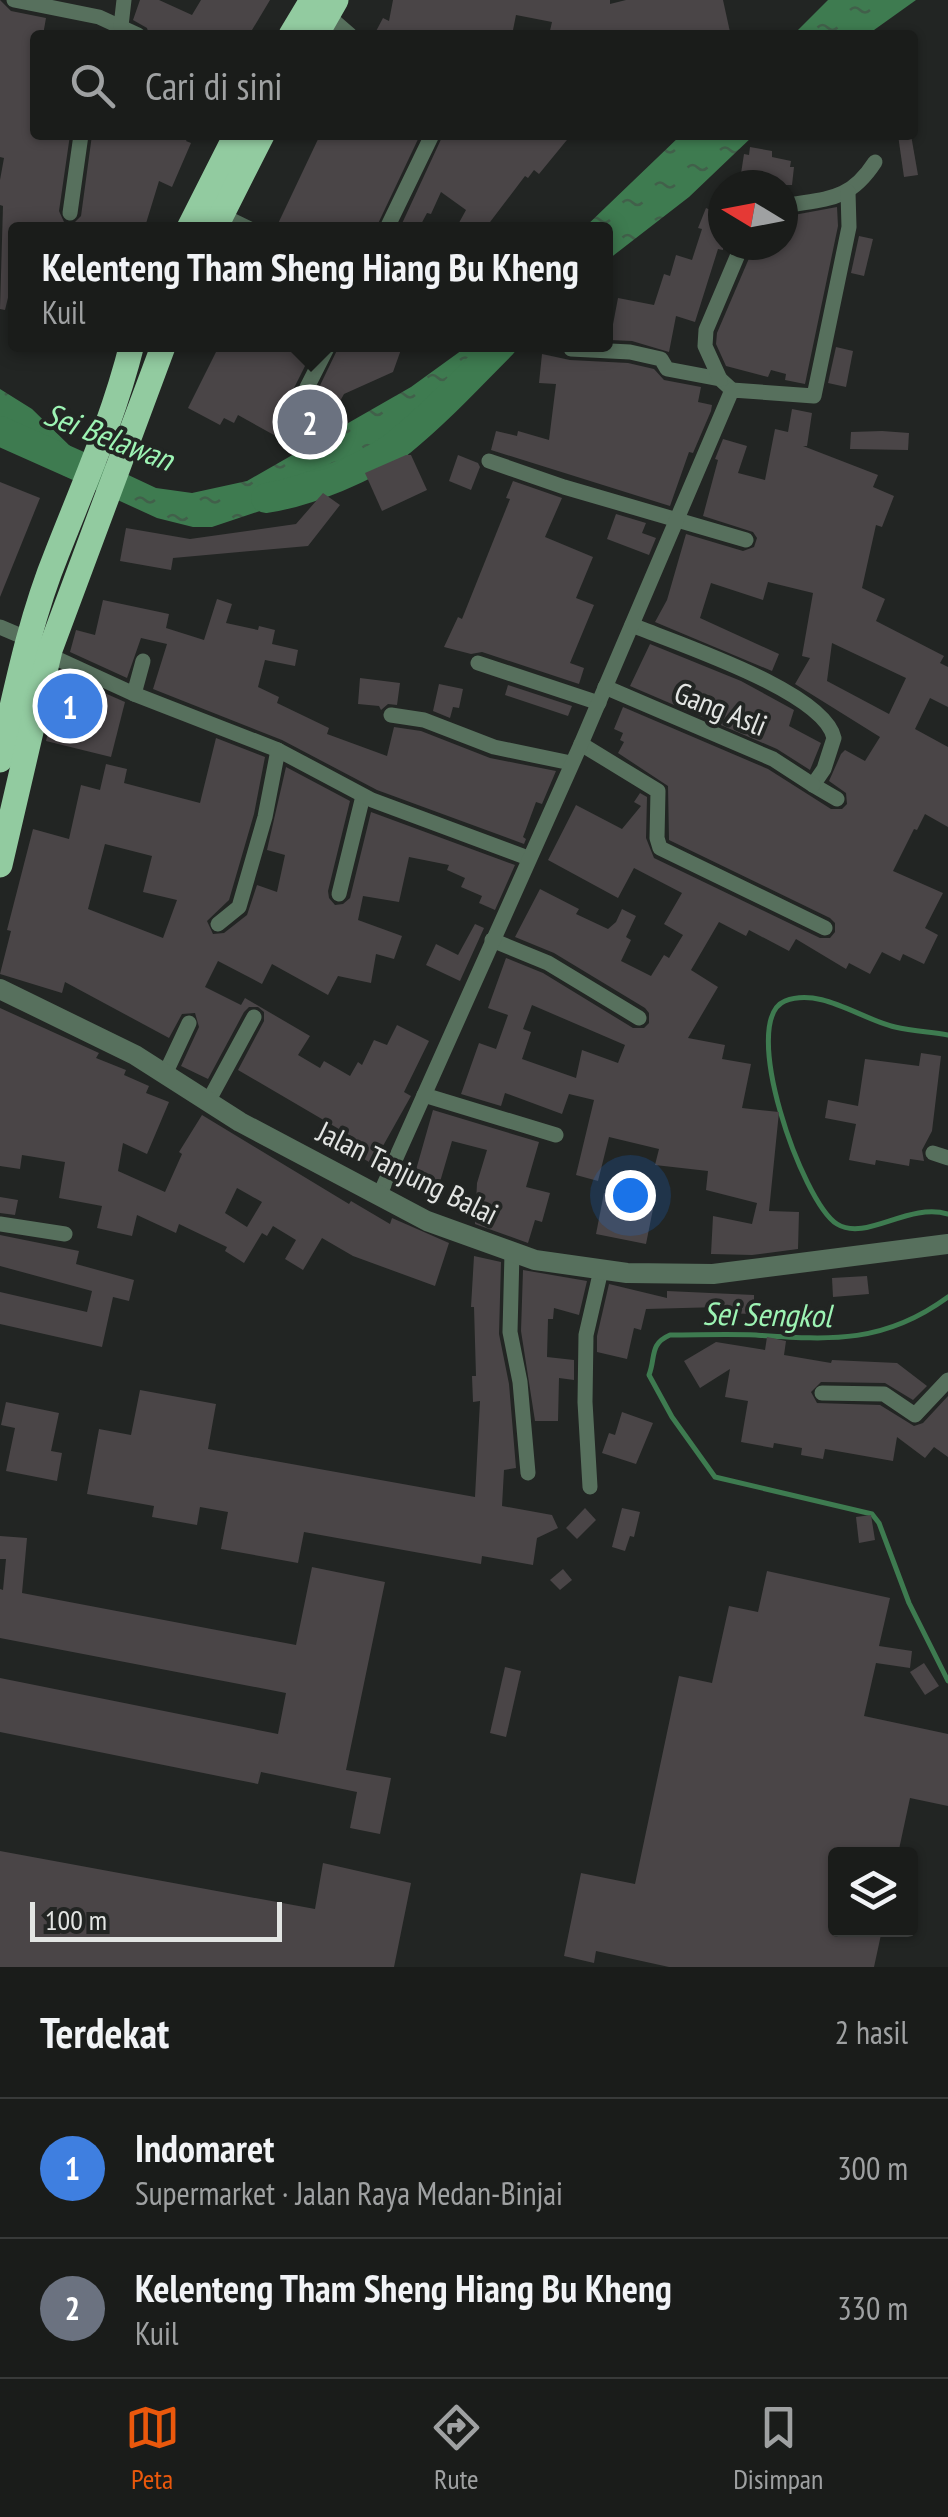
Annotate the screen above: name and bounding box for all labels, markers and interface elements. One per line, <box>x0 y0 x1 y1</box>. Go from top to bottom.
search box <box>30 30 918 140</box>
icon: search <box>65 58 120 113</box>
text: Cari di sini <box>145 61 283 110</box>
north arrow <box>708 170 798 260</box>
popup <box>8 222 613 352</box>
text: Kelenteng Tham Sheng Hiang Bu Kheng <box>42 242 579 291</box>
text: Kuil <box>42 291 85 333</box>
pin: 2 <box>278 384 342 460</box>
water label: Sei Belawan <box>38 392 181 480</box>
pin: 1 <box>38 668 102 744</box>
street label: Gang Asli <box>669 672 773 744</box>
street label: Jalan Tanjung Balai <box>310 1111 505 1233</box>
your location <box>605 1170 656 1221</box>
water label: Sei Sengkol <box>702 1292 834 1336</box>
map controls <box>828 1847 918 1937</box>
button: layers <box>828 1847 918 1937</box>
scale bar <box>30 1897 282 1942</box>
text: 100 m <box>45 1901 107 1938</box>
text: Terdekat <box>40 2005 169 2060</box>
text: 2 hasil <box>835 2011 908 2053</box>
text: Indomaret <box>135 2123 274 2172</box>
text: 1 <box>65 2147 80 2189</box>
text: 300 m <box>837 2147 908 2189</box>
text: Supermarket · Jalan Raya Medan-Binjai <box>135 2172 563 2214</box>
text: Kelenteng Tham Sheng Hiang Bu Kheng <box>135 2263 672 2312</box>
text: 2 <box>65 2287 80 2329</box>
text: 330 m <box>837 2287 908 2329</box>
text: Kuil <box>135 2312 178 2354</box>
tab: Peta <box>125 2400 180 2497</box>
tab: Rute <box>429 2400 484 2497</box>
tab: Disimpan <box>733 2400 823 2497</box>

